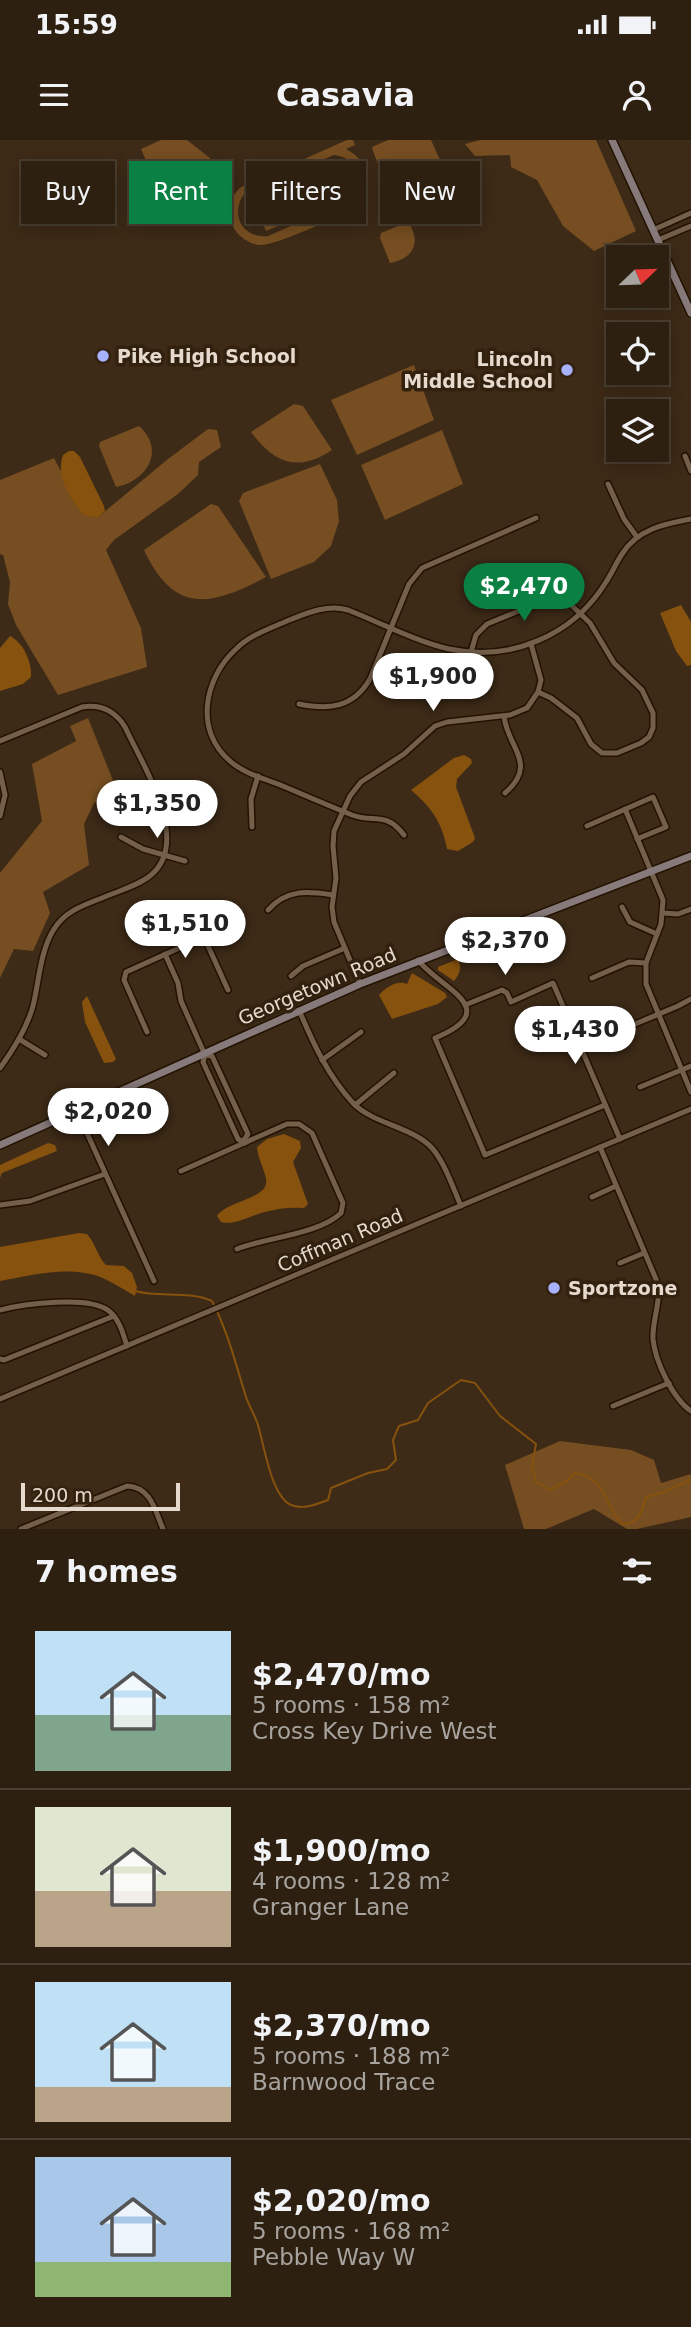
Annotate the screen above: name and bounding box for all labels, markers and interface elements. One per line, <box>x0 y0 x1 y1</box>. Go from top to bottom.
text: 15:59 <box>35 10 118 40</box>
icon: menu <box>35 76 73 114</box>
text: Casavia <box>276 76 415 114</box>
icon: person <box>618 76 656 114</box>
chip: Buy <box>21 161 115 224</box>
chip: Rent <box>129 161 232 224</box>
chip: Filters <box>246 161 366 224</box>
chip: New <box>380 161 480 224</box>
north arrow <box>606 245 668 308</box>
map controls <box>606 245 669 462</box>
button: locate <box>606 322 669 385</box>
place label: Pike High School <box>117 345 296 367</box>
marker: Pike High School <box>95 348 111 364</box>
place label: Lincoln Middle School <box>403 348 553 392</box>
marker: Lincoln Middle School <box>559 362 575 378</box>
button: layers <box>606 399 669 462</box>
pin: $2,470 <box>467 564 581 623</box>
text: $2,470 <box>480 573 568 599</box>
pin: $1,900 <box>376 654 490 713</box>
text: $1,900 <box>389 663 477 689</box>
pin: $1,350 <box>100 780 214 840</box>
text: $1,350 <box>113 790 201 816</box>
pin: $1,510 <box>128 900 242 960</box>
text: $1,510 <box>141 910 229 936</box>
pin: $2,370 <box>448 918 562 977</box>
text: $2,370 <box>461 927 549 953</box>
street label: Georgetown Road <box>235 943 399 1029</box>
pin: $1,430 <box>518 1006 632 1066</box>
text: $1,430 <box>531 1016 619 1042</box>
pin: $2,020 <box>51 1088 165 1148</box>
text: $2,020 <box>64 1098 152 1124</box>
street label: Coffman Road <box>274 1204 406 1276</box>
place label: Sportzone <box>568 1277 677 1299</box>
marker: Sportzone <box>546 1280 562 1296</box>
scale bar <box>21 1480 180 1512</box>
text: 200 m <box>32 1484 93 1506</box>
icon: filters <box>618 1552 656 1590</box>
text: 7 homes <box>35 1554 178 1589</box>
text: $2,470/mo <box>252 1657 431 1692</box>
icon: home <box>91 1659 175 1743</box>
text: 5 rooms · 158 m² <box>252 1692 450 1718</box>
text: Cross Key Drive West <box>252 1718 497 1744</box>
text: $1,900/mo <box>252 1833 431 1868</box>
icon: home <box>91 1835 175 1919</box>
text: 4 rooms · 128 m² <box>252 1868 450 1894</box>
text: Granger Lane <box>252 1894 409 1920</box>
text: $2,370/mo <box>252 2008 431 2043</box>
icon: home <box>91 2010 175 2094</box>
text: 5 rooms · 188 m² <box>252 2043 450 2069</box>
text: Barnwood Trace <box>252 2069 435 2095</box>
text: $2,020/mo <box>252 2183 431 2218</box>
icon: home <box>91 2185 175 2269</box>
text: 5 rooms · 168 m² <box>252 2218 450 2244</box>
text: Pebble Way W <box>252 2244 415 2270</box>

